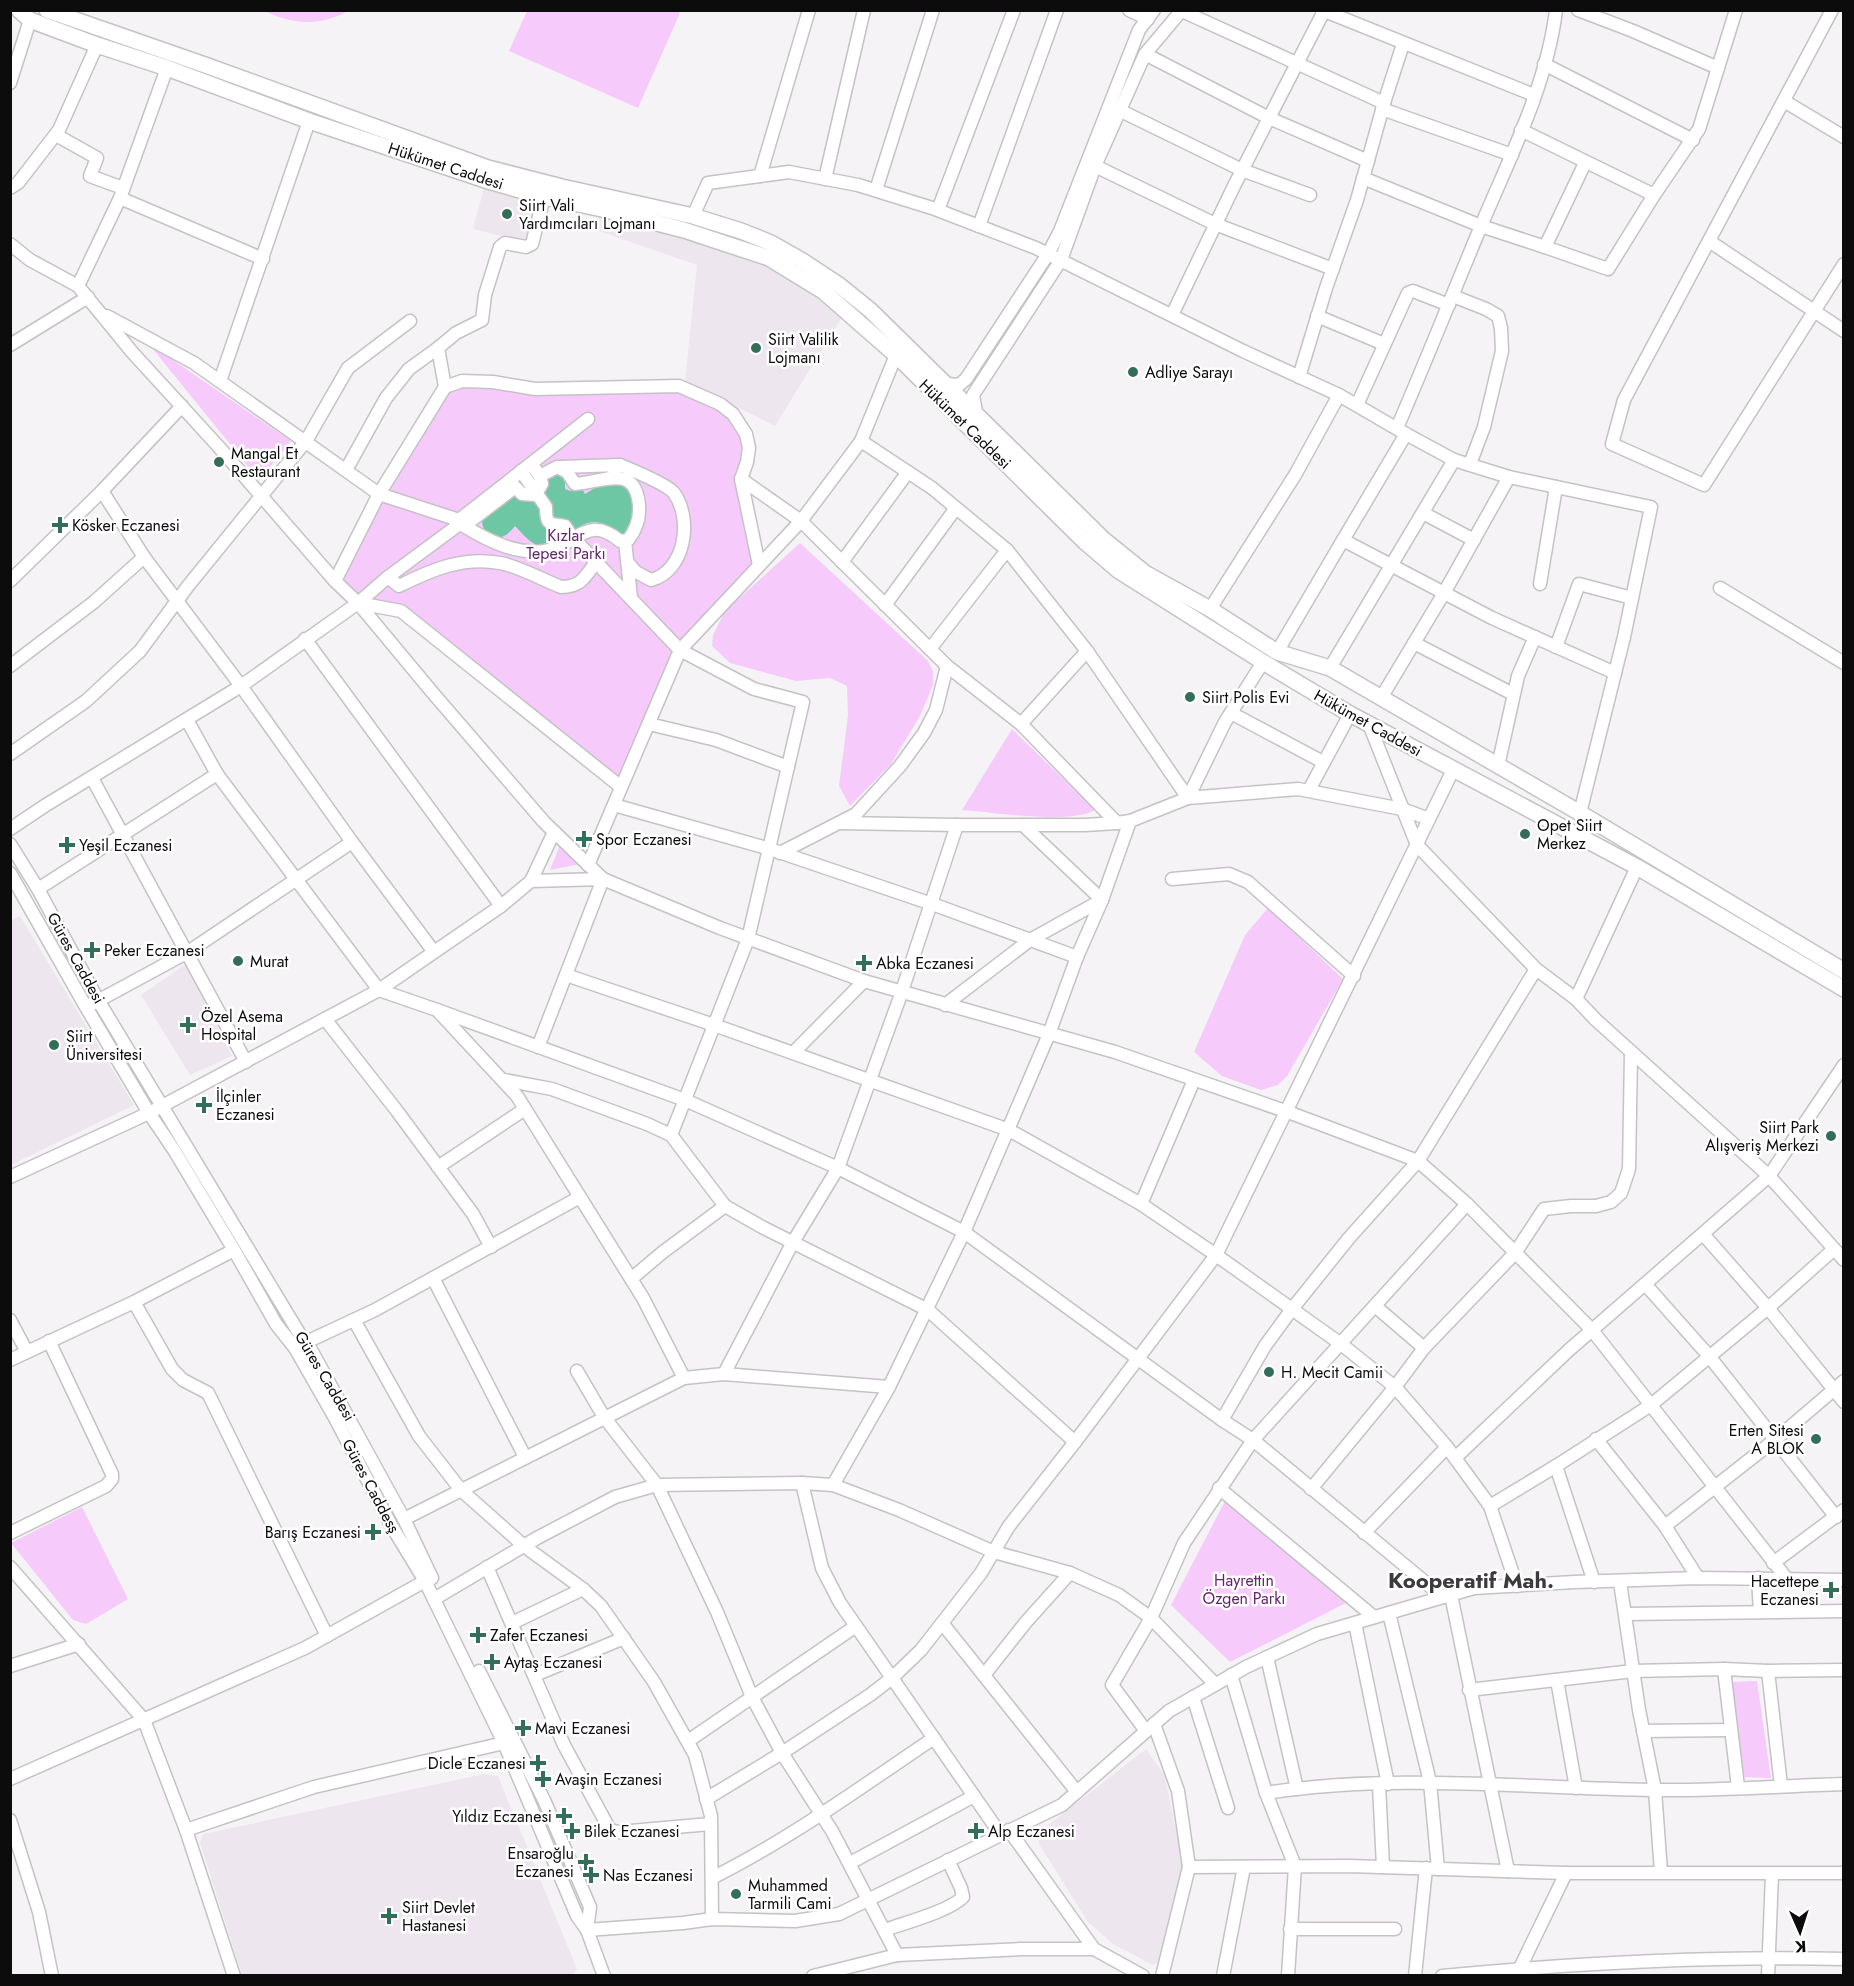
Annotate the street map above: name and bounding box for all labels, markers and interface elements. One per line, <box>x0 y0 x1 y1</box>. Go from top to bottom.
street label: Hükümet Caddesi <box>385 136 507 196</box>
place label: Siirt Vali Yardımcıları Lojmanı <box>519 194 656 235</box>
marker: Siirt Vali Yardımcıları Lojmanı <box>500 207 514 221</box>
place label: Siirt Valilik Lojmanı <box>768 328 840 369</box>
marker: Siirt Valilik Lojmanı <box>749 341 763 355</box>
place label: Adliye Sarayı <box>1145 361 1233 384</box>
marker: Adliye Sarayı <box>1126 365 1140 379</box>
street label: Hükümet Caddesi <box>914 374 1016 474</box>
place label: Mangal Et Restaurant <box>231 442 300 483</box>
marker: Mangal Et Restaurant <box>212 455 226 469</box>
place label: Kösker Eczanesi <box>72 514 180 537</box>
marker: Kösker Eczanesi <box>53 518 67 532</box>
park label: Kızlar Tepesi Parkı <box>526 524 606 565</box>
street label: Hükümet Caddesi <box>1310 684 1426 762</box>
place label: Siirt Polis Evi <box>1202 686 1289 709</box>
marker: Siirt Polis Evi <box>1183 690 1197 704</box>
place label: Opet Siirt Merkez <box>1537 814 1602 855</box>
marker: Opet Siirt Merkez <box>1518 827 1532 841</box>
place label: Spor Eczanesi <box>596 828 692 851</box>
marker: Spor Eczanesi <box>577 832 591 846</box>
place label: Yeşil Eczanesi <box>79 834 172 857</box>
marker: Yeşil Eczanesi <box>60 838 74 852</box>
street label: Güres Caddesi <box>41 908 111 1008</box>
place label: Peker Eczanesi <box>104 939 205 962</box>
marker: Peker Eczanesi <box>85 943 99 957</box>
place label: Murat <box>250 950 289 973</box>
place label: Abka Eczanesi <box>876 952 974 975</box>
marker: Murat <box>231 954 245 968</box>
marker: Abka Eczanesi <box>857 956 871 970</box>
place label: Özel Asema Hospital <box>201 1005 283 1046</box>
marker: Özel Asema Hospital <box>179 1016 197 1034</box>
place label: Siirt Üniversitesi <box>66 1025 142 1066</box>
marker: Siirt Üniversitesi <box>47 1038 61 1052</box>
place label: İlçinler Eczanesi <box>216 1085 275 1126</box>
marker: İlçinler Eczanesi <box>197 1098 211 1112</box>
place label: Siirt Park Alışveriş Merkezi <box>1705 1116 1820 1157</box>
marker: Siirt Park Alışveriş Merkezi <box>1824 1129 1838 1143</box>
street label: Güres Caddesi <box>289 1327 361 1425</box>
place label: H. Mecit Camii <box>1281 1361 1383 1384</box>
marker: H. Mecit Camii <box>1262 1365 1276 1379</box>
place label: Erten Sitesi A BLOK <box>1729 1419 1804 1460</box>
marker: Erten Sitesi A BLOK <box>1809 1432 1823 1446</box>
street label: Güres Caddesş <box>337 1435 405 1537</box>
place label: Barış Eczanesi <box>265 1521 361 1544</box>
marker: Barış Eczanesi <box>366 1525 380 1539</box>
district label: Kooperatif Mah. <box>1388 1564 1554 1596</box>
park label: Hayrettin Özgen Parkı <box>1203 1569 1286 1610</box>
place label: Hacettepe Eczanesi <box>1751 1570 1819 1611</box>
marker: Hacettepe Eczanesi <box>1824 1583 1838 1597</box>
place label: Zafer Eczanesi <box>490 1624 588 1647</box>
marker: Zafer Eczanesi <box>471 1628 485 1642</box>
place label: Aytaş Eczanesi <box>504 1651 602 1674</box>
marker: Aytaş Eczanesi <box>485 1655 499 1669</box>
place label: Mavi Eczanesi <box>535 1717 630 1740</box>
marker: Mavi Eczanesi <box>516 1721 530 1735</box>
place label: Dicle Eczanesi <box>428 1752 526 1775</box>
marker: Dicle Eczanesi <box>531 1756 545 1770</box>
place label: Avaşin Eczanesi <box>555 1768 662 1791</box>
marker: Avaşin Eczanesi <box>536 1772 550 1786</box>
place label: Yıldız Eczanesi <box>452 1805 552 1828</box>
marker: Yıldız Eczanesi <box>557 1809 571 1823</box>
place label: Bilek Eczanesi <box>584 1820 680 1843</box>
place label: Alp Eczanesi <box>988 1820 1075 1843</box>
marker: Bilek Eczanesi <box>565 1824 579 1838</box>
marker: Alp Eczanesi <box>969 1824 983 1838</box>
place label: Ensaroğlu Eczanesi <box>507 1842 574 1883</box>
marker: Ensaroğlu Eczanesi <box>579 1855 593 1869</box>
place label: Nas Eczanesi <box>603 1864 693 1887</box>
marker: Nas Eczanesi <box>584 1868 598 1882</box>
place label: Muhammed Tarmili Cami <box>748 1874 832 1915</box>
marker: Muhammed Tarmili Cami <box>729 1887 743 1901</box>
place label: Siirt Devlet Hastanesi <box>402 1896 475 1937</box>
north arrow <box>1770 1902 1830 1962</box>
marker: Siirt Devlet Hastanesi <box>380 1907 398 1925</box>
text: K <box>1794 1935 1807 1958</box>

